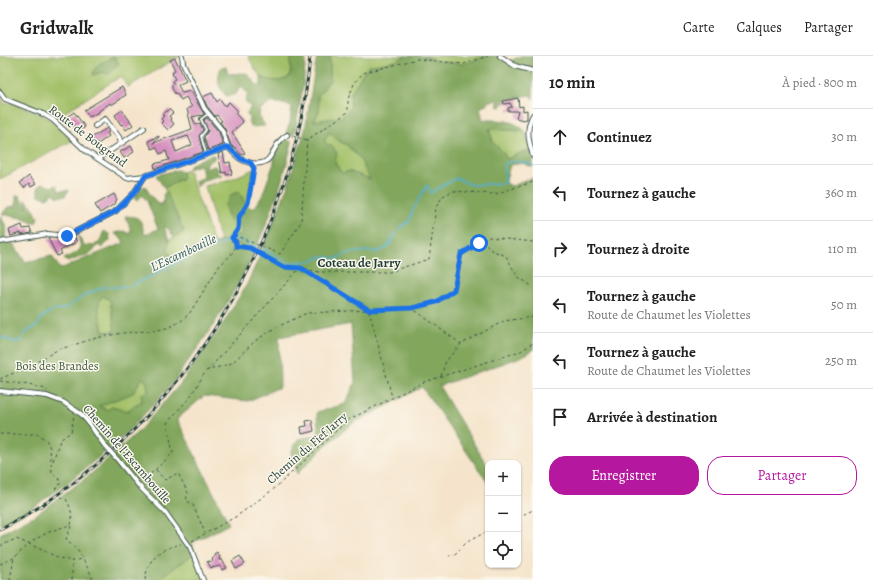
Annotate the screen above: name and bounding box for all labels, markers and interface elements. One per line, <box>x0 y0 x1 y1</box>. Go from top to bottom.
text: Gridwalk <box>20 15 93 41</box>
text: Carte <box>683 18 714 37</box>
text: Calques <box>736 18 782 37</box>
text: Partager <box>804 18 853 37</box>
text: 10 min <box>549 71 595 94</box>
text: À pied · 800 m <box>782 74 857 91</box>
street label: Route de Bougrand <box>46 101 131 171</box>
icon: ahead <box>549 126 571 148</box>
text: Continuez <box>587 127 652 147</box>
text: 30 m <box>831 128 857 145</box>
icon: left <box>549 182 571 204</box>
text: Tournez à gauche <box>587 183 696 203</box>
text: 360 m <box>825 184 857 201</box>
route end <box>58 227 76 245</box>
water label: L'Escambouille <box>147 230 219 275</box>
route start <box>470 234 488 252</box>
icon: right <box>549 238 571 260</box>
text: Tournez à droite <box>587 239 690 259</box>
text: 110 m <box>828 240 857 257</box>
district label: Coteau de Jarry <box>318 254 401 271</box>
text: Tournez à gauche <box>587 286 696 306</box>
icon: left <box>549 294 571 316</box>
text: 50 m <box>831 296 857 313</box>
text: Route de Chaumet les Violettes <box>587 306 751 323</box>
text: Tournez à gauche <box>587 342 696 362</box>
icon: left <box>549 350 571 372</box>
text: 250 m <box>825 352 857 369</box>
park label: Bois des Brandes <box>16 358 99 374</box>
text: Route de Chaumet les Violettes <box>587 362 751 379</box>
street label: Chemin de l'Escambouille <box>79 401 175 507</box>
icon: arrive <box>549 406 571 428</box>
text: Arrivée à destination <box>587 407 718 427</box>
street label: Chemin du Fief Jarry <box>263 408 351 487</box>
button: Enregistrer <box>549 456 699 495</box>
button: Partager <box>707 456 857 495</box>
map controls <box>485 460 521 568</box>
button: + <box>485 460 521 496</box>
button: − <box>485 496 521 532</box>
button: locate <box>485 532 521 568</box>

